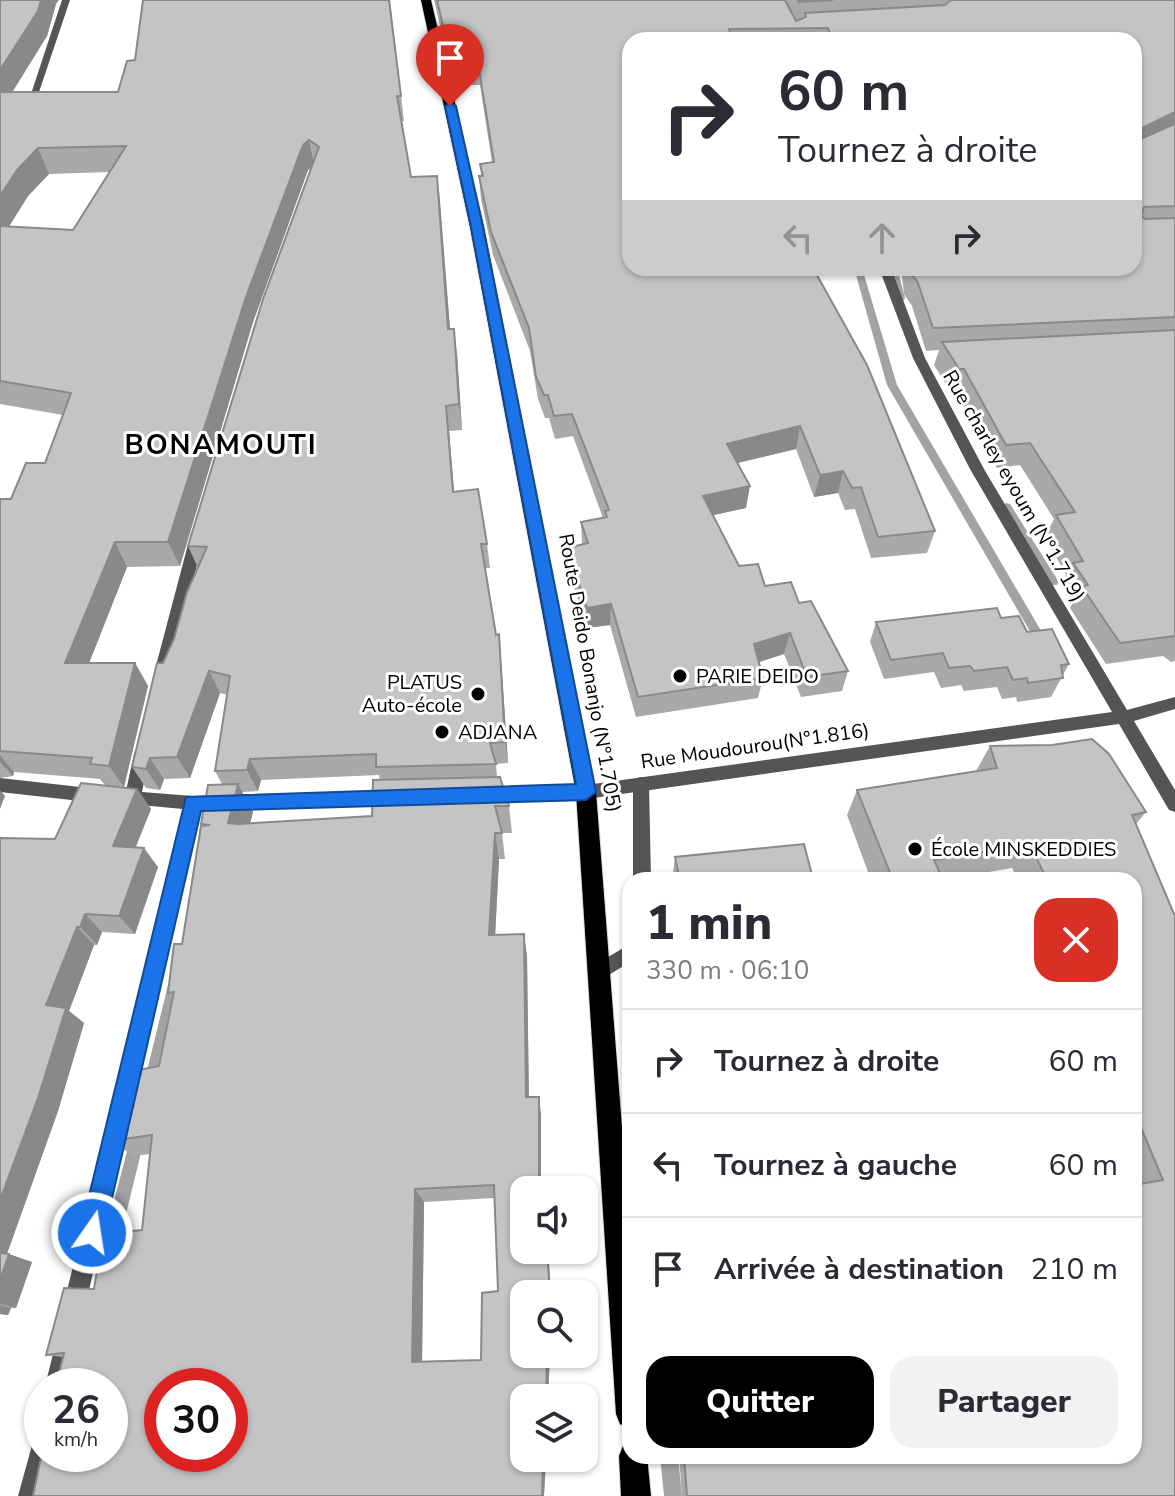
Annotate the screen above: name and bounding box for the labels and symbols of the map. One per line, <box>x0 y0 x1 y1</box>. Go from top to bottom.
pin <box>416 24 484 106</box>
street label: Rue charley eyoum (N°1.719) <box>937 365 1091 607</box>
district label: BONAMOUTI <box>124 426 318 464</box>
street label: Route Deido Bonanjo (N°1.705) <box>552 531 628 815</box>
place label: PARIE DEIDO <box>696 663 819 690</box>
marker: PARIE DEIDO <box>671 667 689 685</box>
place label: PLATUS Auto-école <box>362 669 462 719</box>
marker: PLATUS Auto-école <box>469 685 487 703</box>
street label: Rue Moudourou(N°1.816) <box>639 717 871 775</box>
place label: ADJANA <box>458 719 538 746</box>
marker: ADJANA <box>433 723 451 741</box>
place label: École MINSKEDDIES <box>931 836 1116 863</box>
marker: École MINSKEDDIES <box>906 840 924 858</box>
position arrow <box>50 1191 134 1275</box>
speed limit sign: 30 <box>144 1368 248 1472</box>

